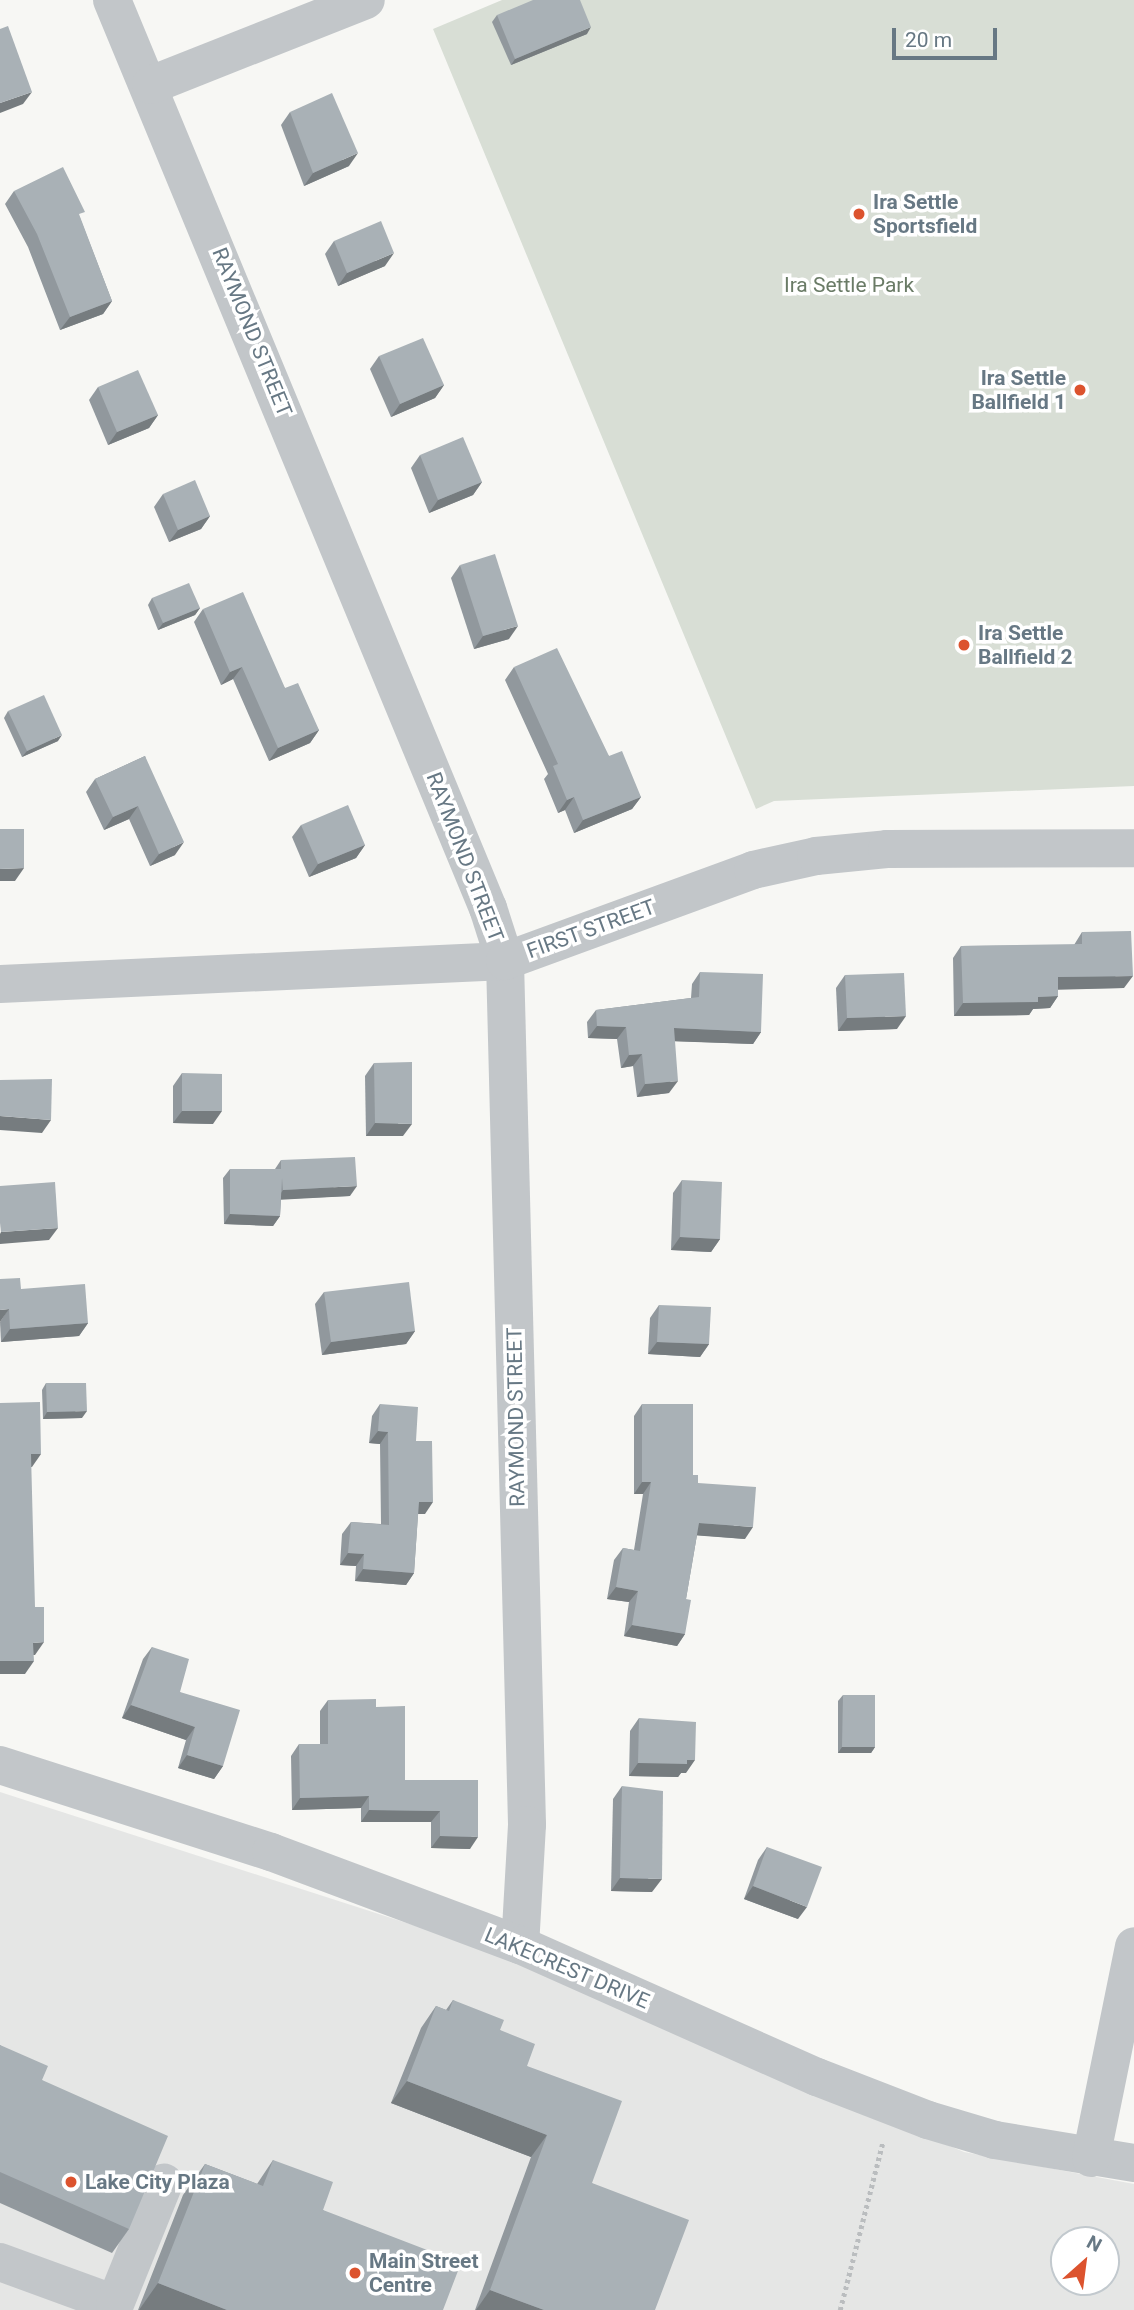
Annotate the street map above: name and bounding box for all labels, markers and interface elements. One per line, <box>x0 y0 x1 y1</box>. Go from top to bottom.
scale bar <box>896 14 1001 58</box>
text: 20 m <box>905 28 952 52</box>
place label: Ira Settle Sportsfield <box>873 189 977 239</box>
marker: Ira Settle Sportsfield <box>851 206 867 222</box>
street label: RAYMOND STREET <box>207 244 297 420</box>
park label: Ira Settle Park <box>784 272 914 298</box>
place label: Ira Settle Ballfield 1 <box>971 365 1066 415</box>
marker: Ira Settle Ballfield 1 <box>1072 382 1088 398</box>
place label: Ira Settle Ballfield 2 <box>978 620 1073 670</box>
marker: Ira Settle Ballfield 2 <box>956 637 972 653</box>
street label: RAYMOND STREET <box>421 769 509 945</box>
street label: FIRST STREET <box>523 894 659 964</box>
street label: RAYMOND STREET <box>502 1327 530 1507</box>
street label: LAKECREST DRIVE <box>481 1922 653 2014</box>
place label: Lake City Plaza <box>85 2169 230 2195</box>
marker: Lake City Plaza <box>63 2174 79 2190</box>
north arrow <box>1050 2226 1120 2296</box>
text: N <box>1083 2230 1105 2257</box>
place label: Main Street Centre <box>369 2248 478 2298</box>
marker: Main Street Centre <box>347 2265 363 2281</box>

